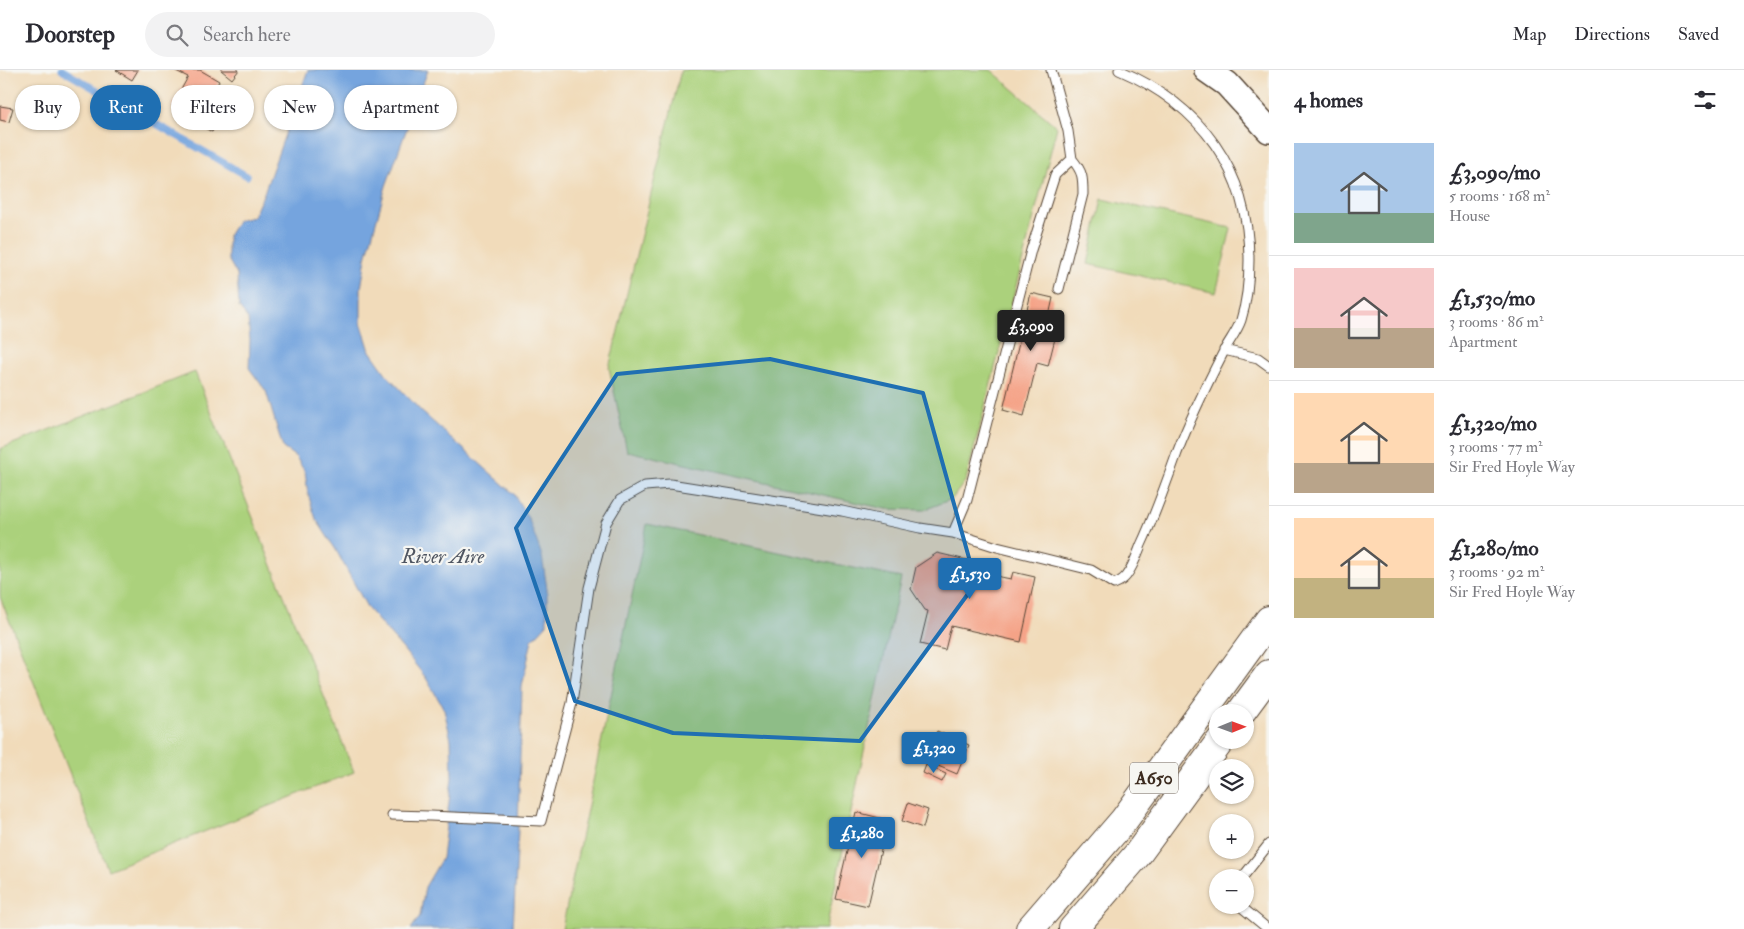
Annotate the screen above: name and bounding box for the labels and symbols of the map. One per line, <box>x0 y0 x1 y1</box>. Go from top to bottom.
pin: £3,090 <box>990 310 1072 352</box>
water label: River Aire <box>401 544 485 569</box>
pin: £1,530 <box>929 558 1011 600</box>
north arrow <box>1209 704 1254 749</box>
pin: £1,320 <box>893 732 975 774</box>
road number: A650 <box>1130 762 1178 794</box>
pin: £1,280 <box>821 816 903 859</box>

